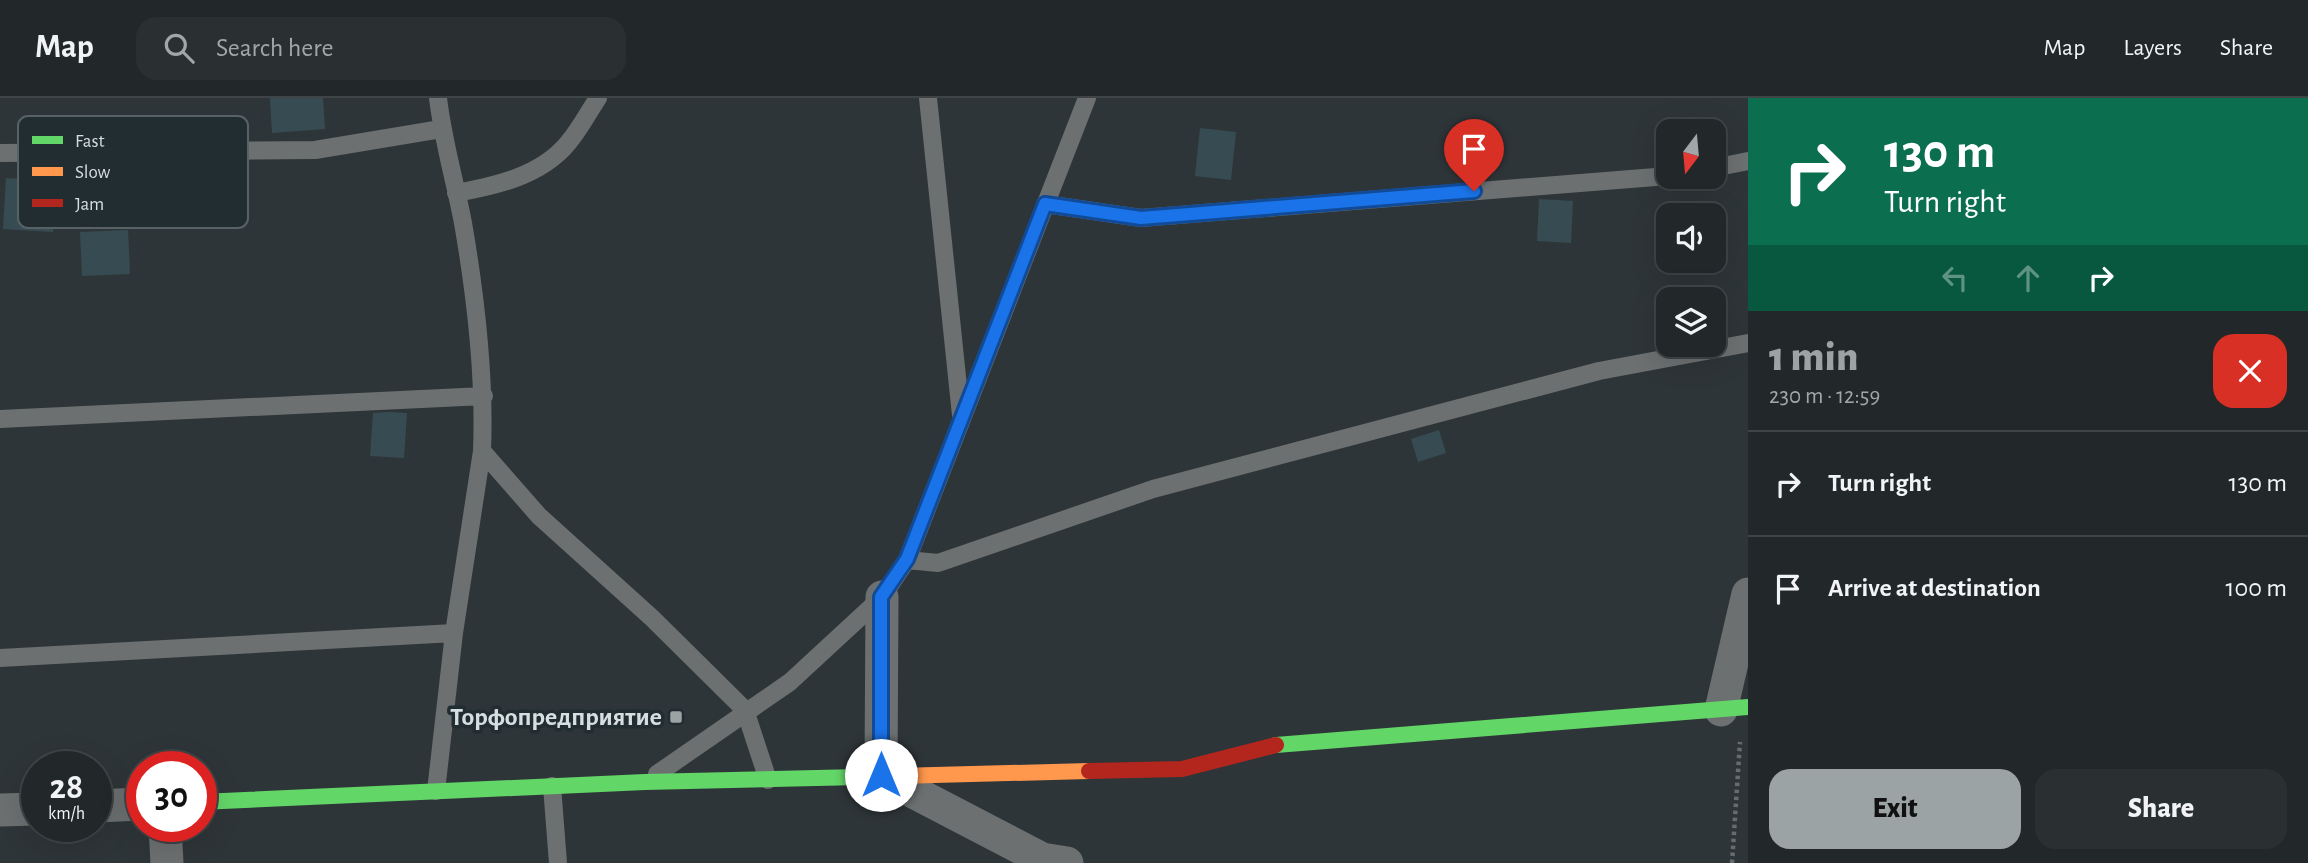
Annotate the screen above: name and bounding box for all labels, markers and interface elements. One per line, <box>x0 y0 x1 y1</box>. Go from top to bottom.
search box <box>136 17 626 80</box>
icon: search <box>160 29 198 67</box>
text: Map <box>35 31 94 64</box>
text: Search here <box>216 35 334 61</box>
text: Map <box>2043 36 2085 60</box>
text: Layers <box>2123 36 2182 60</box>
text: Share <box>2220 36 2273 60</box>
legend <box>18 116 248 228</box>
pin <box>1444 119 1504 191</box>
north arrow <box>1656 119 1726 189</box>
map controls <box>1656 119 1726 357</box>
icon: right <box>1769 126 1860 217</box>
text: 130 m <box>1884 128 1995 177</box>
icon: arrive <box>1455 130 1493 168</box>
text: Fast <box>75 132 105 151</box>
text: Slow <box>75 163 111 182</box>
text: Turn right <box>1884 186 2006 218</box>
text: Jam <box>75 195 104 214</box>
button: sound <box>1656 203 1726 273</box>
icon: left <box>1936 259 1974 297</box>
icon: ahead <box>2009 259 2047 297</box>
icon: right <box>2082 259 2120 297</box>
button: layers <box>1656 287 1726 357</box>
button: close <box>2213 334 2287 408</box>
text: 1 min <box>1769 336 1858 378</box>
text: 230 m · 12:59 <box>1769 385 1880 408</box>
icon: right <box>1769 465 1807 503</box>
text: Turn right <box>1828 470 1931 496</box>
text: 130 m <box>2229 470 2287 496</box>
icon: arrive <box>1769 570 1807 608</box>
text: Arrive at destination <box>1828 575 2041 601</box>
text: 100 m <box>2226 575 2287 601</box>
place label: Торфопредприятие <box>450 704 662 730</box>
marker: Торфопредприятие <box>668 709 684 725</box>
position arrow <box>844 738 918 812</box>
speed limit sign: 30 <box>126 751 217 842</box>
button: Exit <box>1769 769 2021 849</box>
button: Share <box>2035 769 2287 849</box>
text: 28 <box>50 770 83 805</box>
text: km/h <box>48 805 85 823</box>

